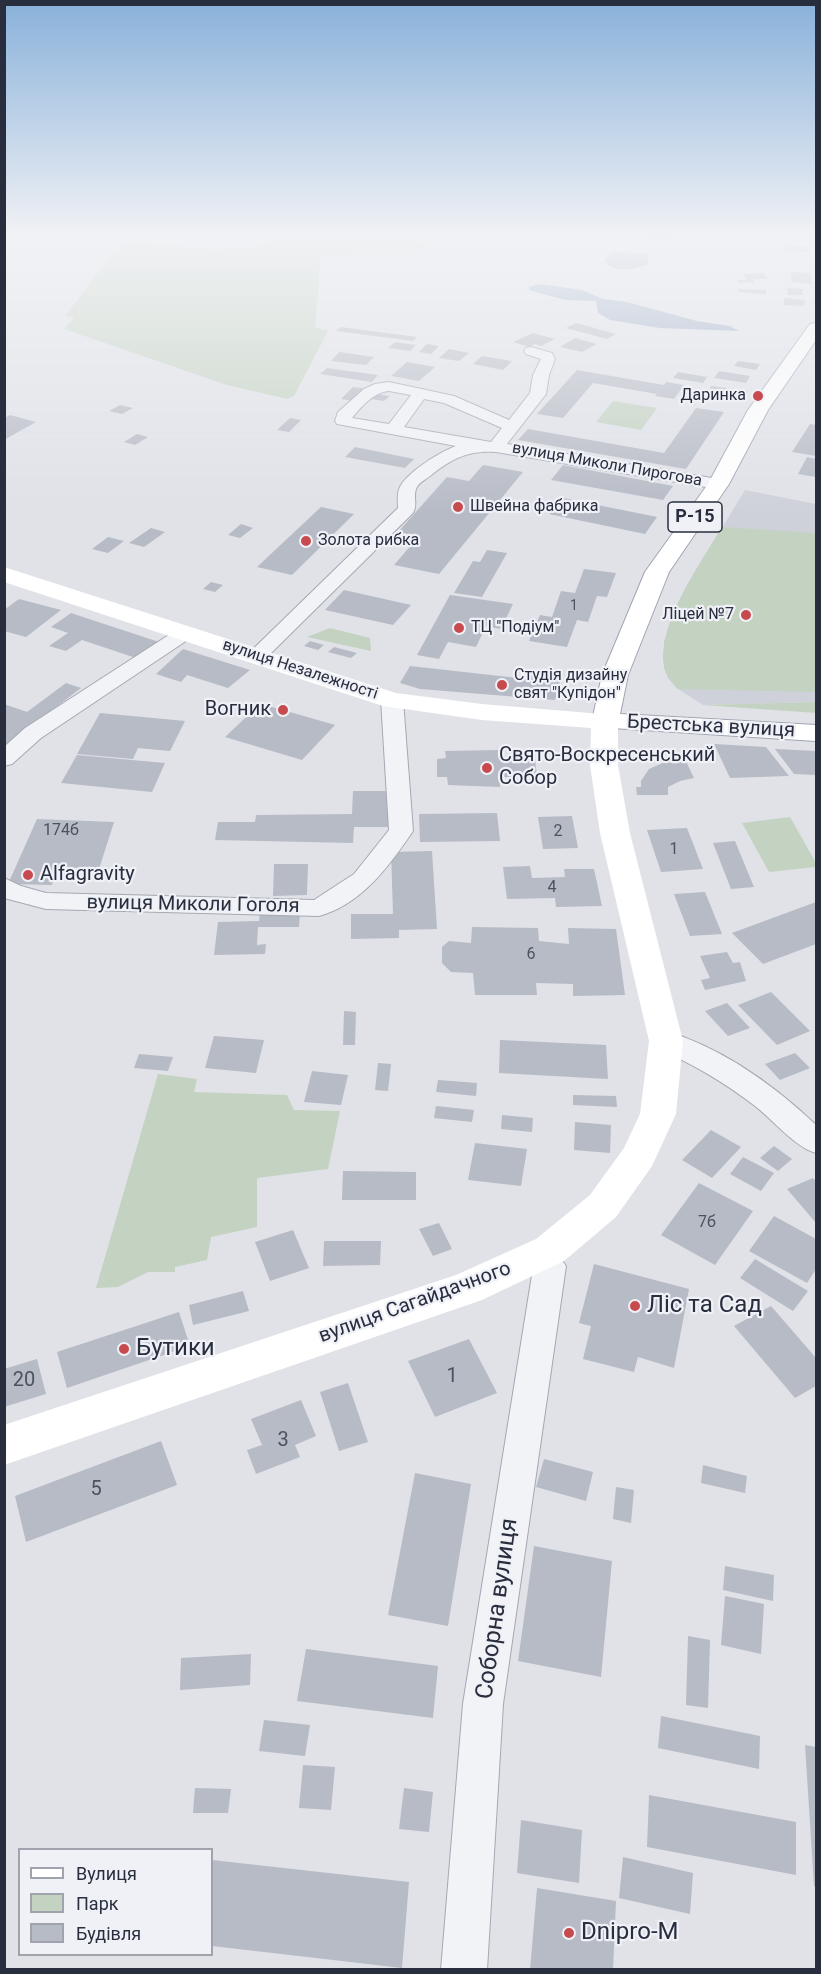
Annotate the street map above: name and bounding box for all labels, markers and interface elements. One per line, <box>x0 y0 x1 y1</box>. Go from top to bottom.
place label: Даринка <box>680 386 746 406</box>
marker: Даринка <box>751 389 765 403</box>
street label: вулиця Миколи Пирогова <box>511 439 703 491</box>
place label: Швейна фабрика <box>470 497 598 517</box>
marker: Швейна фабрика <box>451 500 465 514</box>
road number: Р-15 <box>668 502 722 532</box>
place label: Золота рибка <box>318 531 419 551</box>
marker: Золота рибка <box>299 534 313 548</box>
house number: 1 <box>570 598 578 614</box>
place label: Ліцей №7 <box>662 605 734 625</box>
marker: Ліцей №7 <box>739 608 753 622</box>
place label: ТЦ "Подіум" <box>471 618 559 638</box>
marker: ТЦ "Подіум" <box>452 621 466 635</box>
street label: вулиця Незалежності <box>220 636 380 704</box>
place label: Студія дизайну свят "Купідон" <box>514 666 627 704</box>
marker: Студія дизайну свят "Купідон" <box>495 678 509 692</box>
place label: Вогник <box>205 698 271 722</box>
marker: Вогник <box>276 703 290 717</box>
street label: Брестська вулиця <box>626 711 796 743</box>
place label: Свято-Воскресенський Собор <box>499 744 715 791</box>
marker: Свято-Воскресенський Собор <box>480 761 494 775</box>
house number: 174б <box>43 821 79 841</box>
house number: 2 <box>554 822 562 842</box>
house number: 1 <box>670 840 678 860</box>
place label: Alfagravity <box>40 863 135 887</box>
marker: Alfagravity <box>21 868 35 882</box>
house number: 4 <box>548 878 556 898</box>
street label: вулиця Миколи Гоголя <box>86 891 300 919</box>
house number: 6 <box>527 945 535 965</box>
house number: 7б <box>698 1213 716 1233</box>
street label: вулиця Сагайдачного <box>316 1257 514 1349</box>
place label: Ліс та Сад <box>647 1292 762 1320</box>
marker: Ліс та Сад <box>628 1299 642 1313</box>
place label: Бутики <box>136 1335 215 1363</box>
marker: Бутики <box>117 1342 131 1356</box>
house number: 1 <box>446 1365 458 1389</box>
house number: 20 <box>13 1369 35 1393</box>
house number: 3 <box>277 1429 289 1453</box>
house number: 5 <box>90 1478 102 1502</box>
street label: Соборна вулиця <box>471 1517 525 1701</box>
legend <box>18 1848 213 1956</box>
text: Вулиця <box>76 1863 137 1884</box>
text: Парк <box>76 1893 118 1914</box>
place label: Dnipro-M <box>581 1919 678 1947</box>
text: Будівля <box>76 1923 141 1944</box>
marker: Dnipro-M <box>562 1926 576 1940</box>

